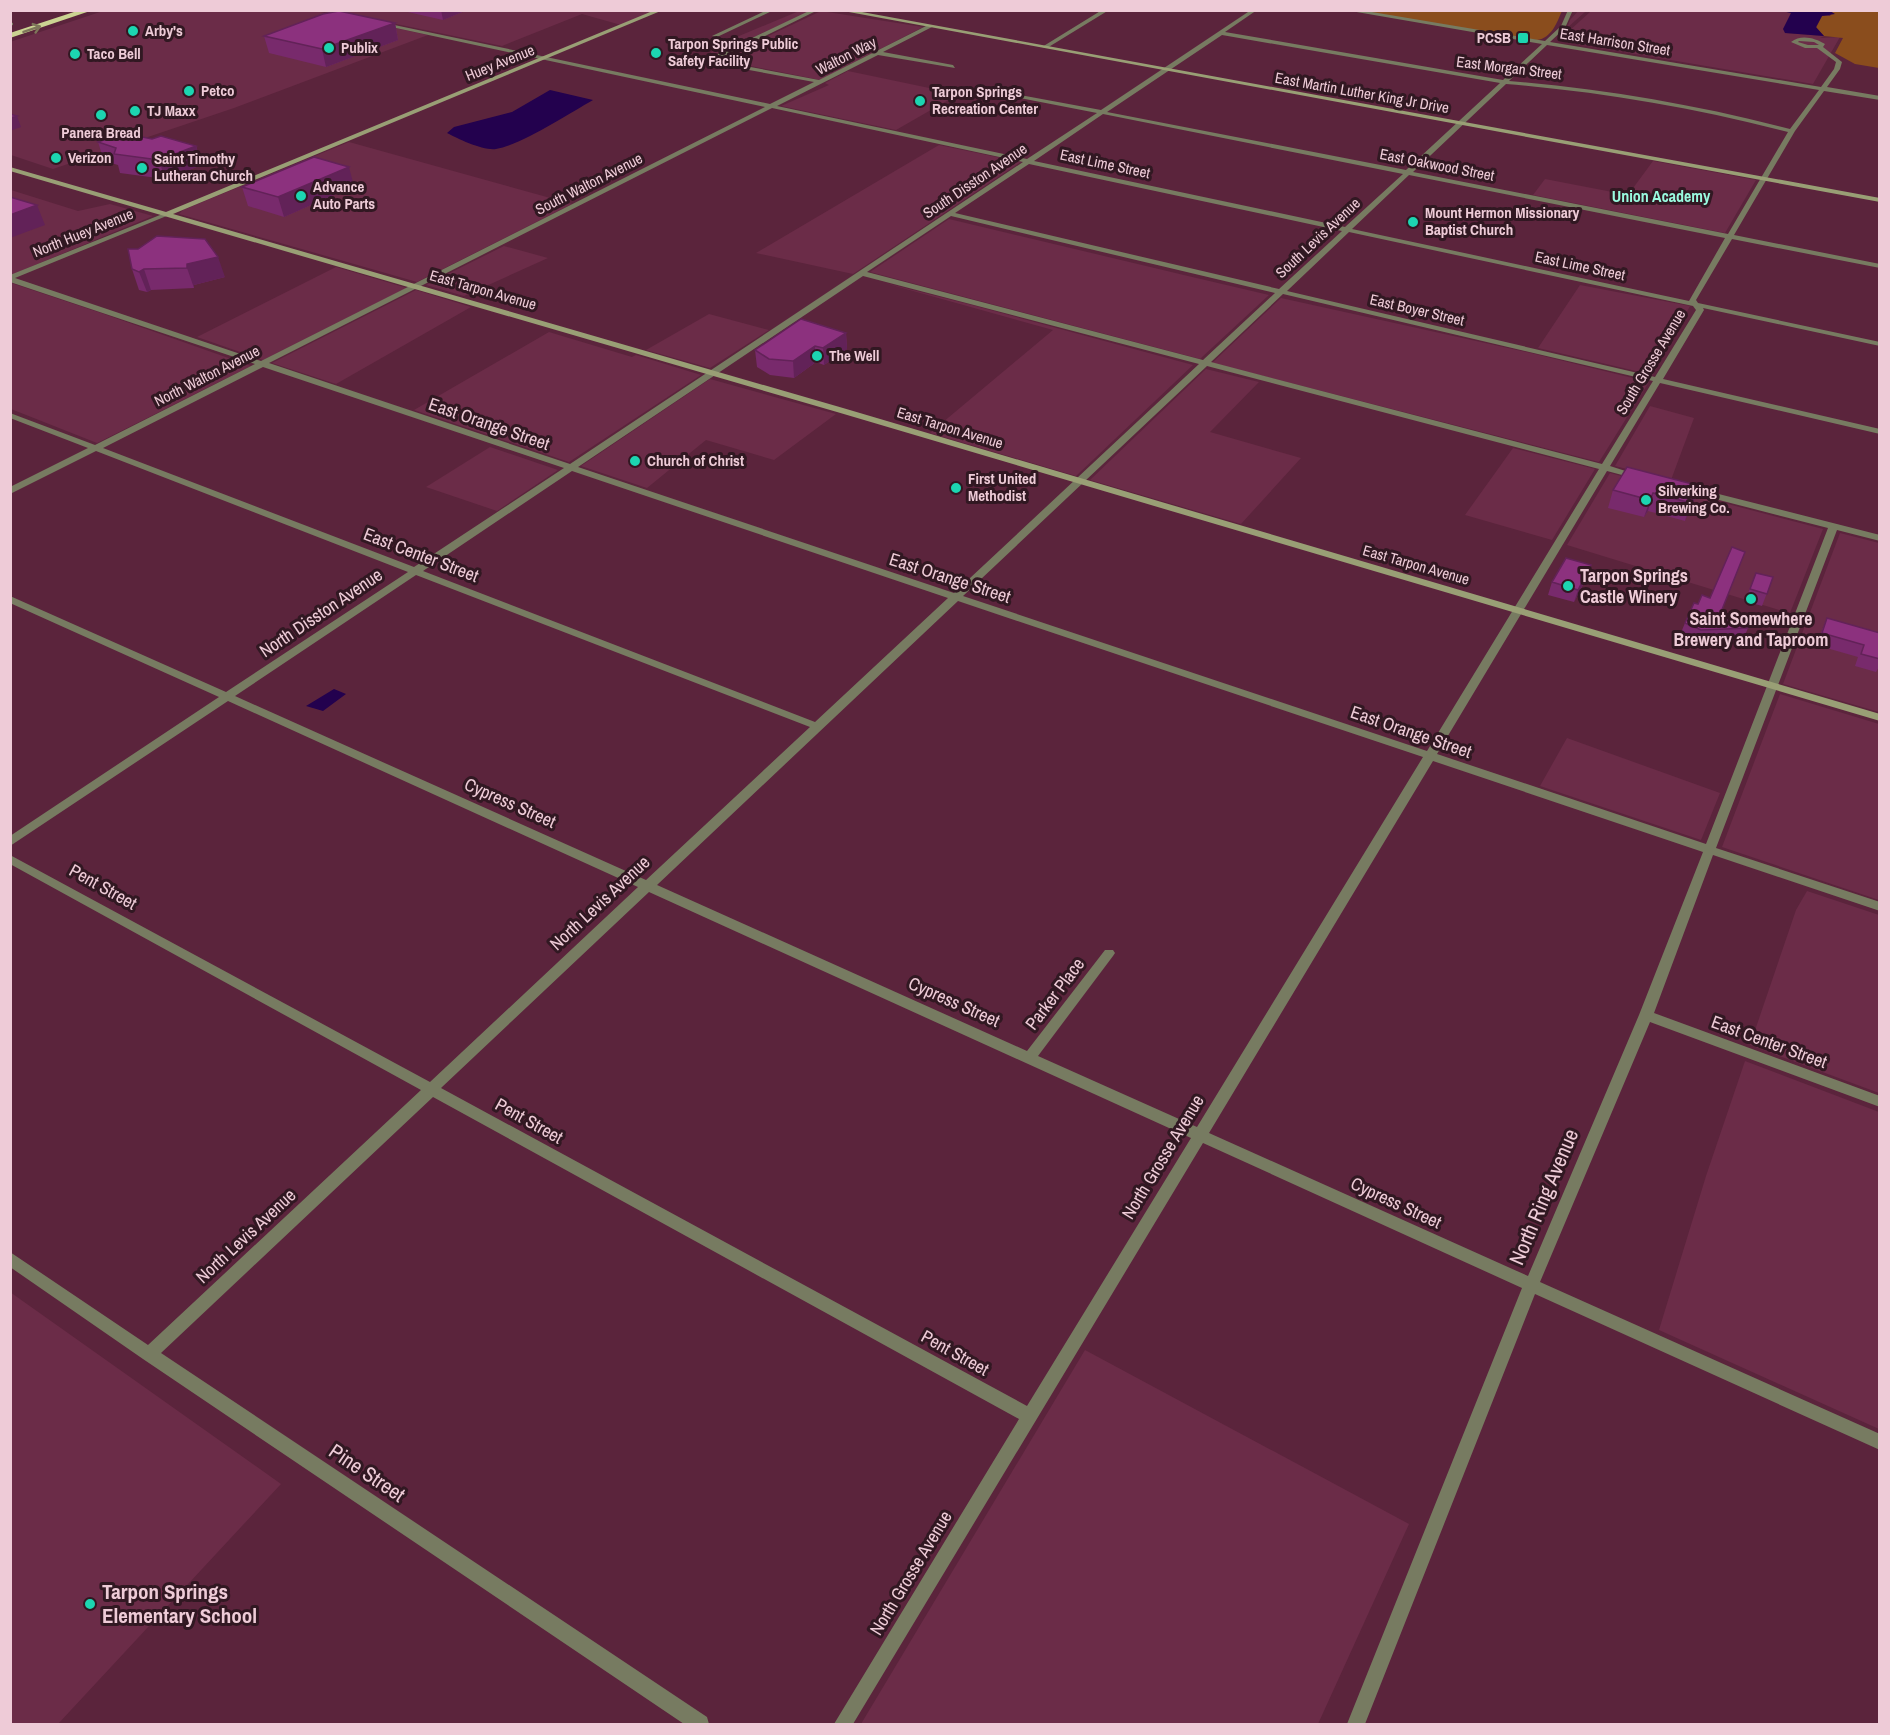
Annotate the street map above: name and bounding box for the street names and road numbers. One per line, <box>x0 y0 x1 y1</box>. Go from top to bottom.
street label: East Harrison Street <box>1558 22 1672 61</box>
street label: Walton Way <box>812 31 880 80</box>
street label: Huey Avenue <box>462 39 538 86</box>
street label: East Morgan Street <box>1455 51 1564 84</box>
street label: East Martin Luther King Jr Drive <box>1273 67 1451 118</box>
street label: South Disston Avenue <box>918 138 1031 223</box>
street label: East Oakwood Street <box>1378 143 1497 186</box>
street label: East Lime Street <box>1058 144 1153 183</box>
street label: South Walton Avenue <box>532 147 646 220</box>
street label: South Levis Avenue <box>1271 193 1365 283</box>
street label: North Huey Avenue <box>30 203 136 262</box>
street label: East Lime Street <box>1533 246 1628 285</box>
street label: East Tarpon Avenue <box>427 264 539 315</box>
street label: East Boyer Street <box>1368 288 1467 331</box>
street label: South Grosse Avenue <box>1611 305 1690 418</box>
street label: North Walton Avenue <box>151 340 263 411</box>
street label: East Orange Street <box>425 391 553 456</box>
street label: East Tarpon Avenue <box>895 401 1006 454</box>
street label: East Center Street <box>360 521 482 588</box>
street label: East Tarpon Avenue <box>1360 539 1472 590</box>
street label: East Orange Street <box>886 546 1014 609</box>
street label: North Disston Avenue <box>254 562 387 663</box>
street label: East Orange Street <box>1347 699 1475 764</box>
street label: Cypress Street <box>461 771 560 834</box>
street label: North Levis Avenue <box>544 850 655 956</box>
street label: Pent Street <box>65 858 142 915</box>
street label: Parker Place <box>1019 952 1090 1035</box>
street label: Cypress Street <box>905 970 1004 1033</box>
street label: East Center Street <box>1708 1009 1831 1074</box>
street label: North Grosse Avenue <box>1116 1090 1210 1224</box>
street label: Pent Street <box>491 1092 568 1149</box>
street label: North Ring Avenue <box>1502 1124 1585 1269</box>
street label: Cypress Street <box>1347 1171 1446 1235</box>
street label: North Levis Avenue <box>190 1183 301 1289</box>
street label: Pent Street <box>917 1324 994 1381</box>
street label: Pine Street <box>323 1436 411 1509</box>
street label: North Grosse Avenue <box>864 1506 958 1640</box>

